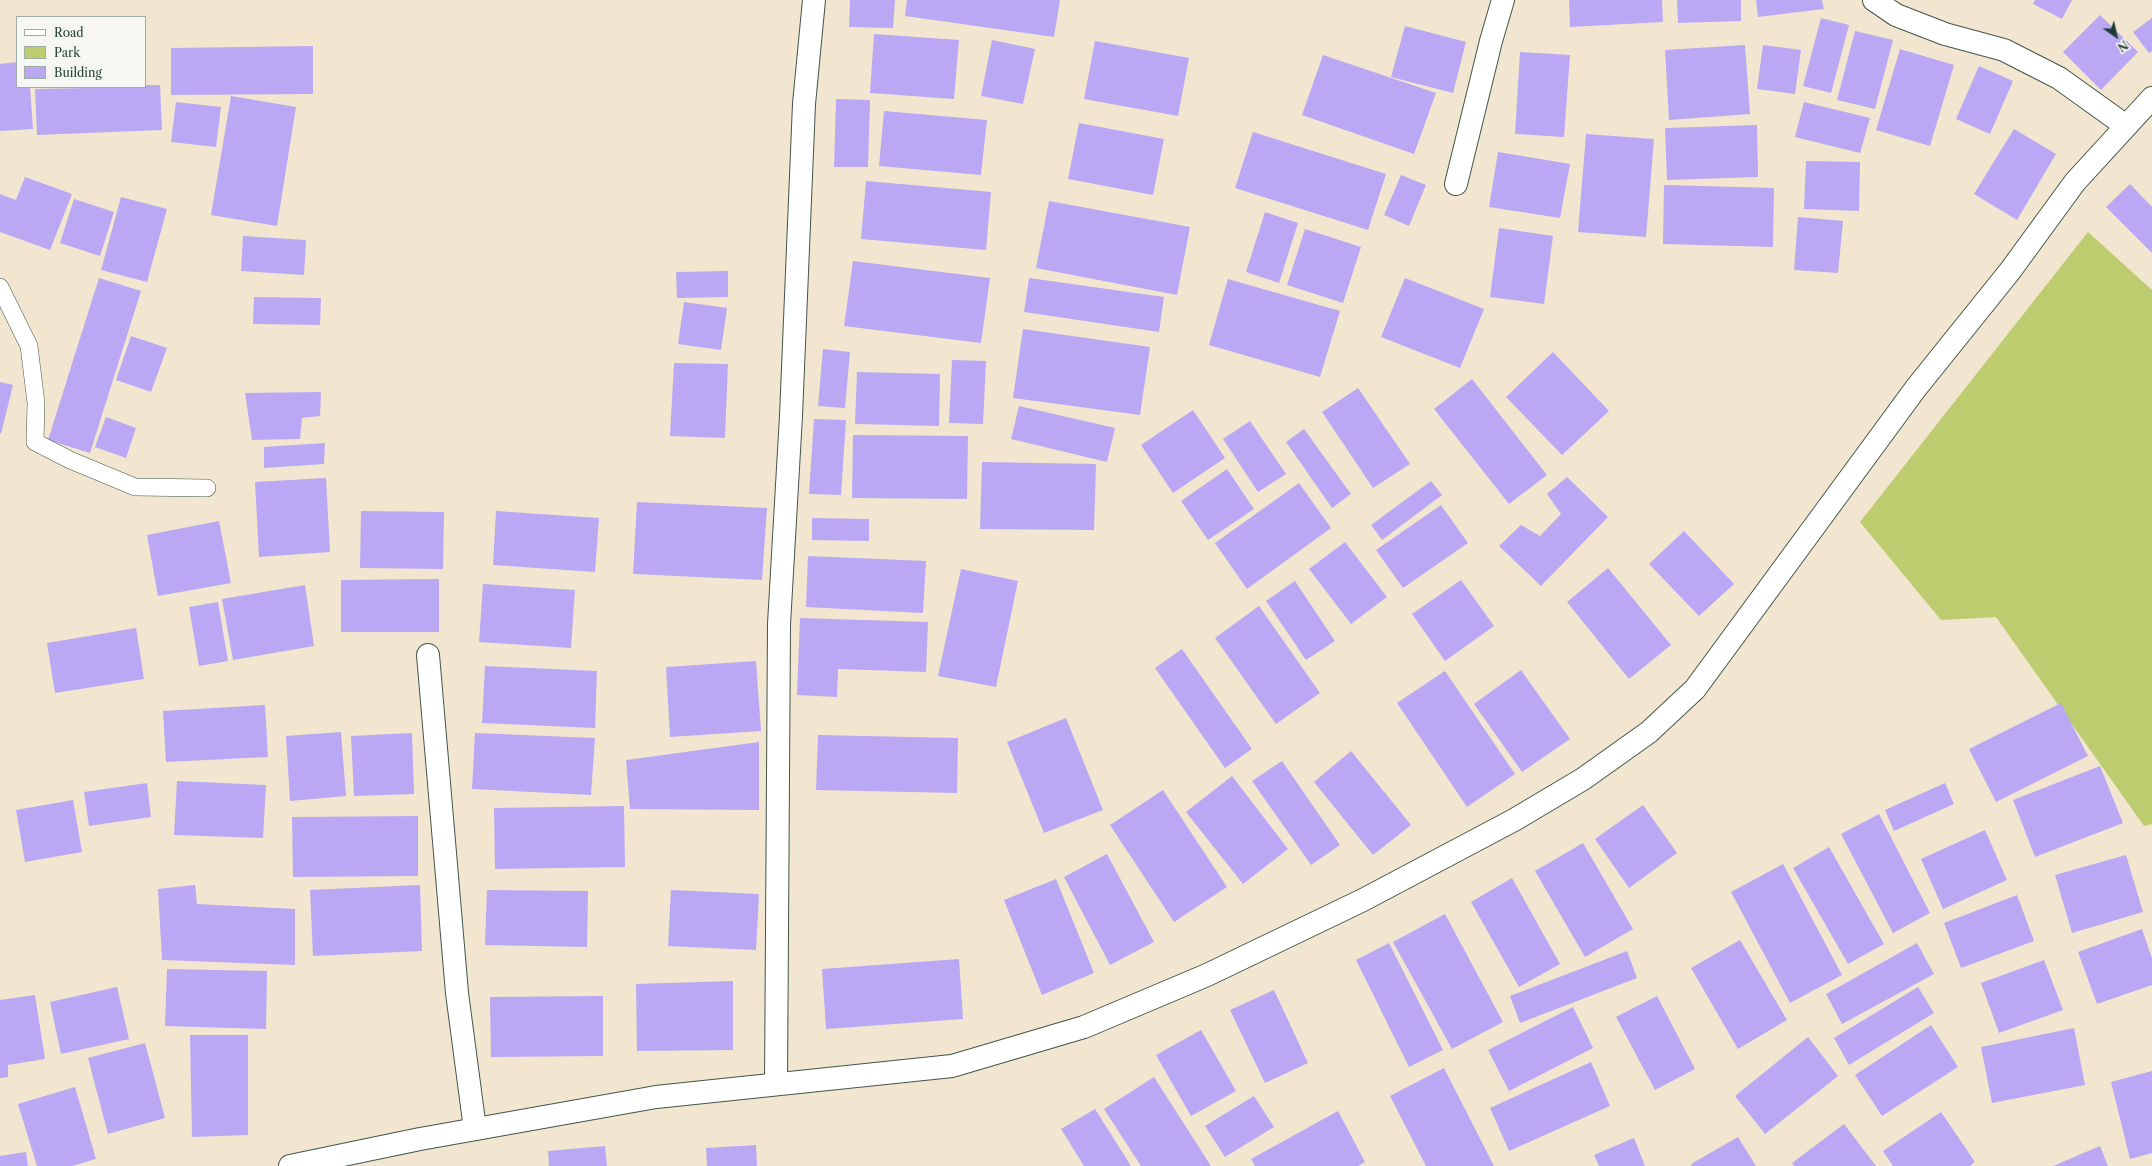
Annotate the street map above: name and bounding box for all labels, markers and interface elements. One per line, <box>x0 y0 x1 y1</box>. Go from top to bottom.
legend <box>16 16 146 88</box>
north arrow <box>2096 16 2136 56</box>
text: Road <box>54 25 84 40</box>
text: N <box>2115 37 2131 54</box>
text: Park <box>54 45 80 60</box>
text: Building <box>54 65 102 80</box>

